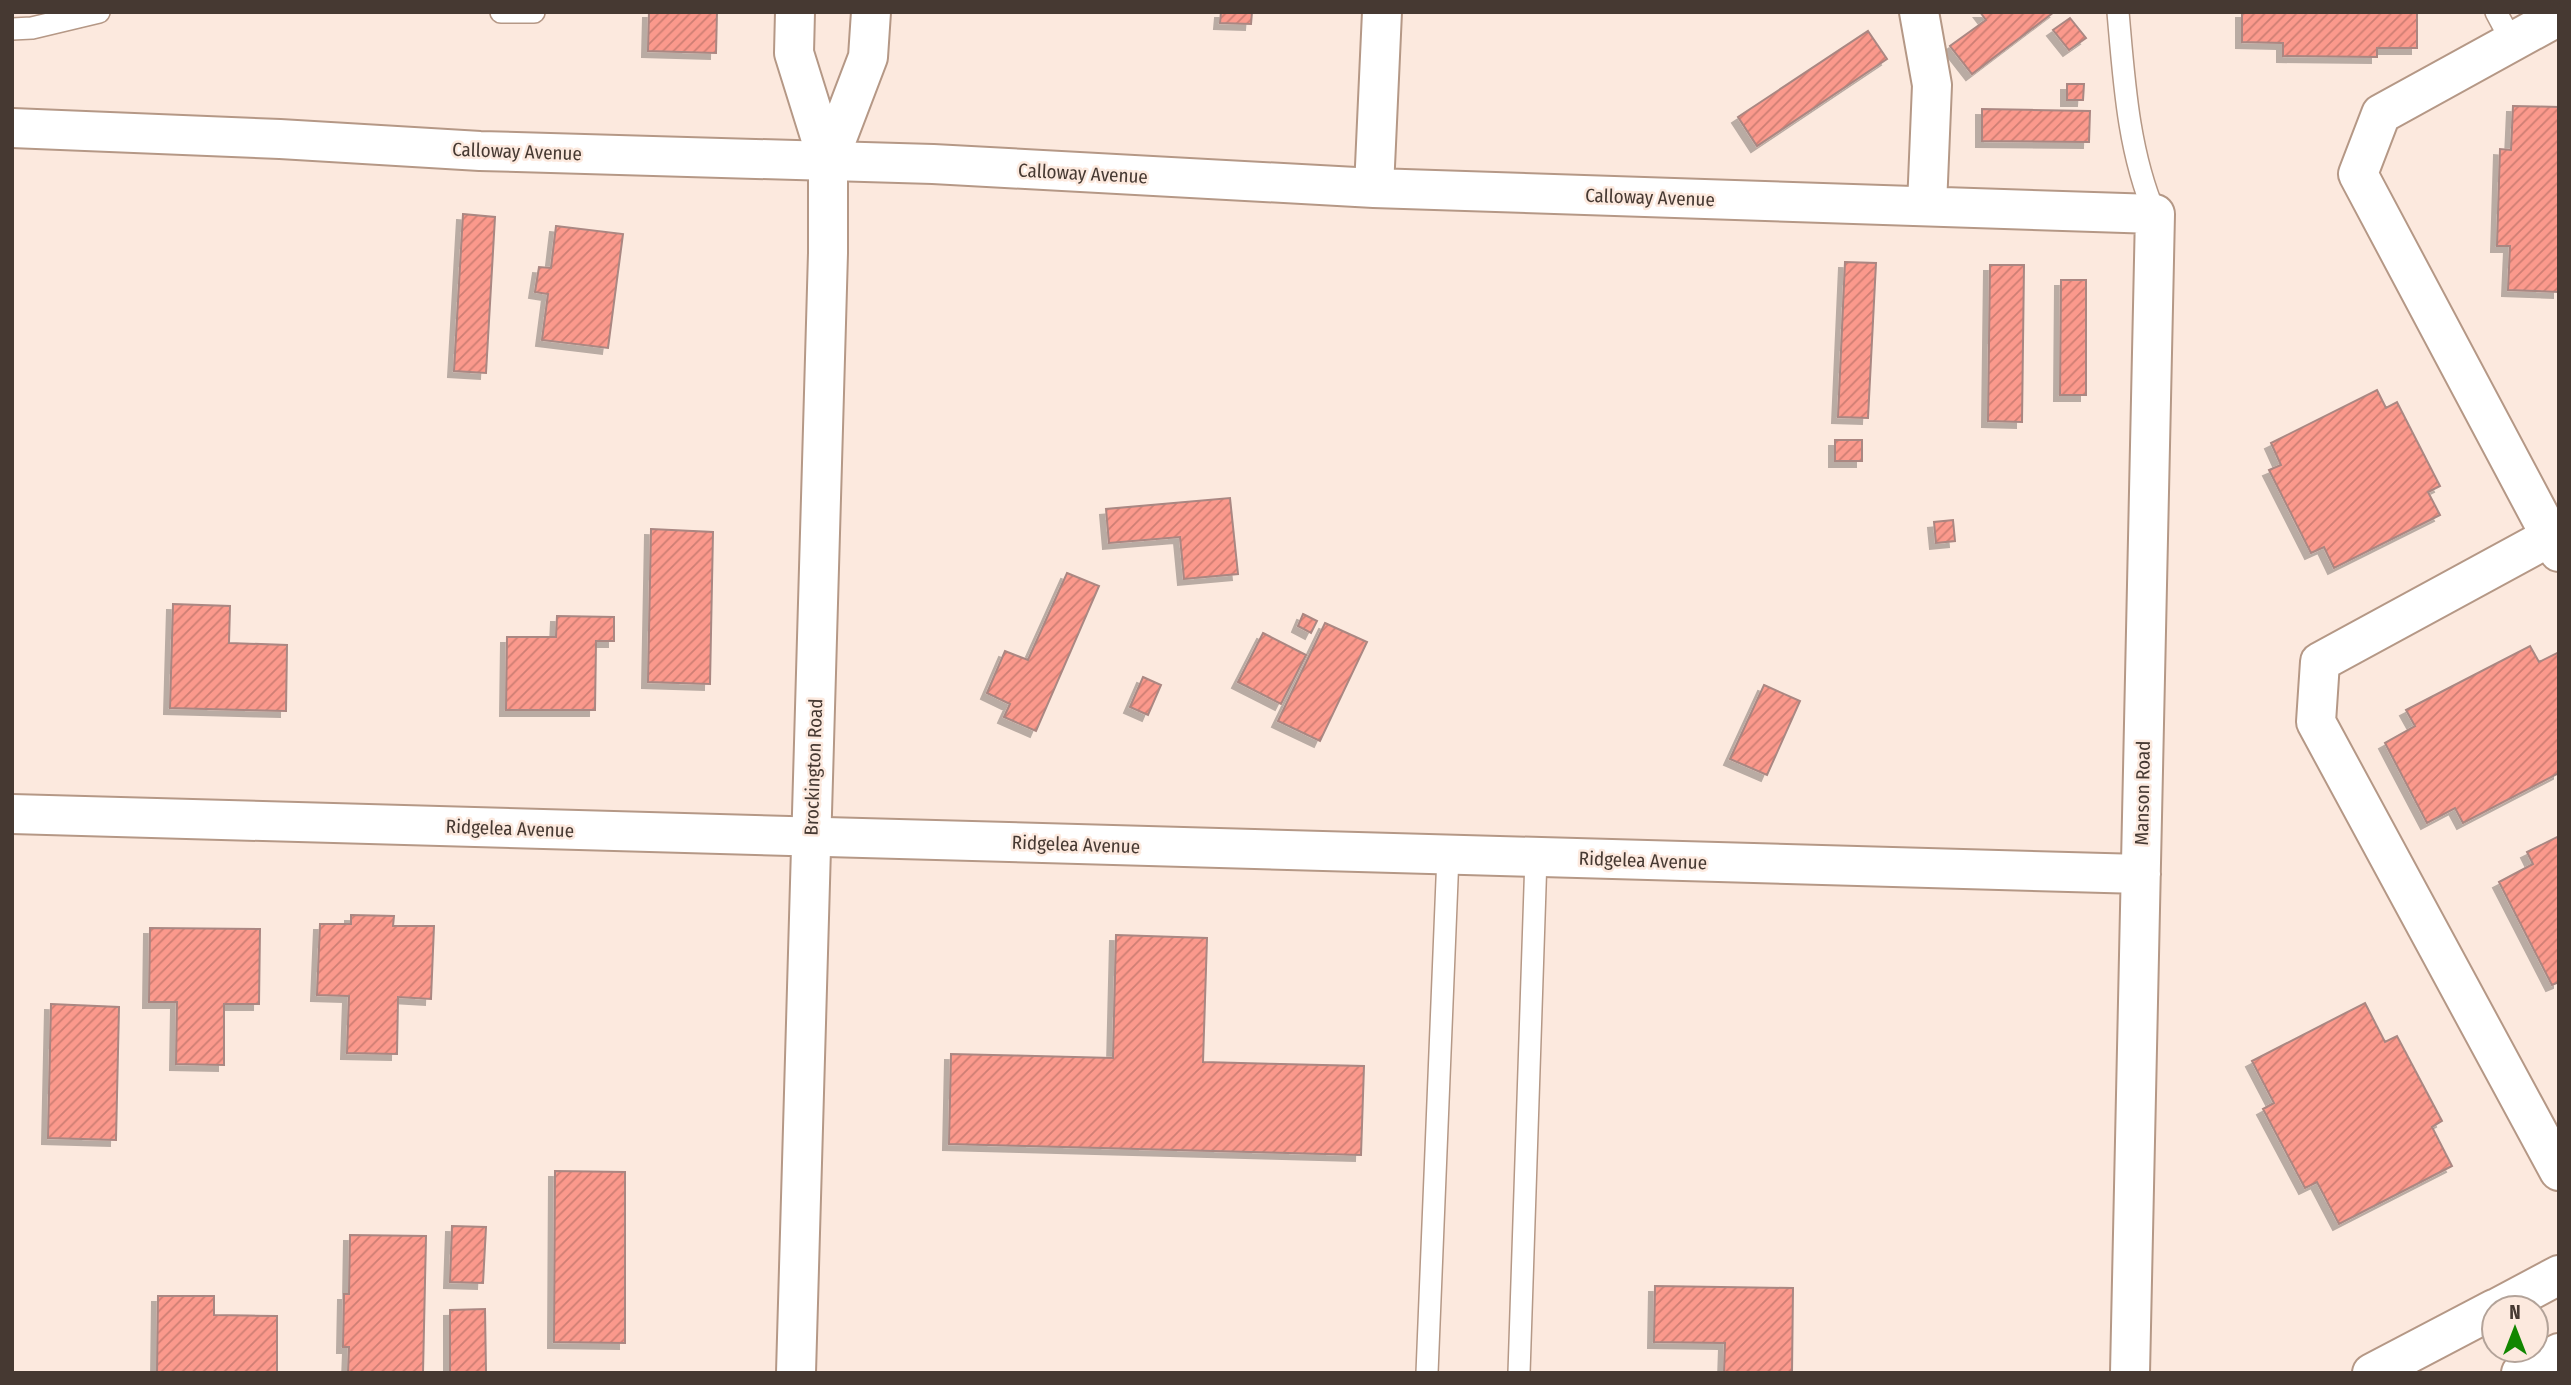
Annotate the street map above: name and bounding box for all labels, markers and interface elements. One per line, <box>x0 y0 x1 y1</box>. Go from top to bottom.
street label: Calloway Avenue <box>452 138 582 165</box>
street label: Calloway Avenue <box>1018 159 1148 188</box>
street label: Calloway Avenue <box>1585 184 1715 211</box>
street label: Brockington Road <box>800 698 827 836</box>
street label: Manson Road <box>2130 740 2155 846</box>
street label: Ridgelea Avenue <box>445 815 575 842</box>
street label: Ridgelea Avenue <box>1011 831 1141 858</box>
street label: Ridgelea Avenue <box>1578 847 1708 874</box>
north arrow <box>2480 1294 2550 1364</box>
text: N <box>2509 1301 2521 1324</box>

